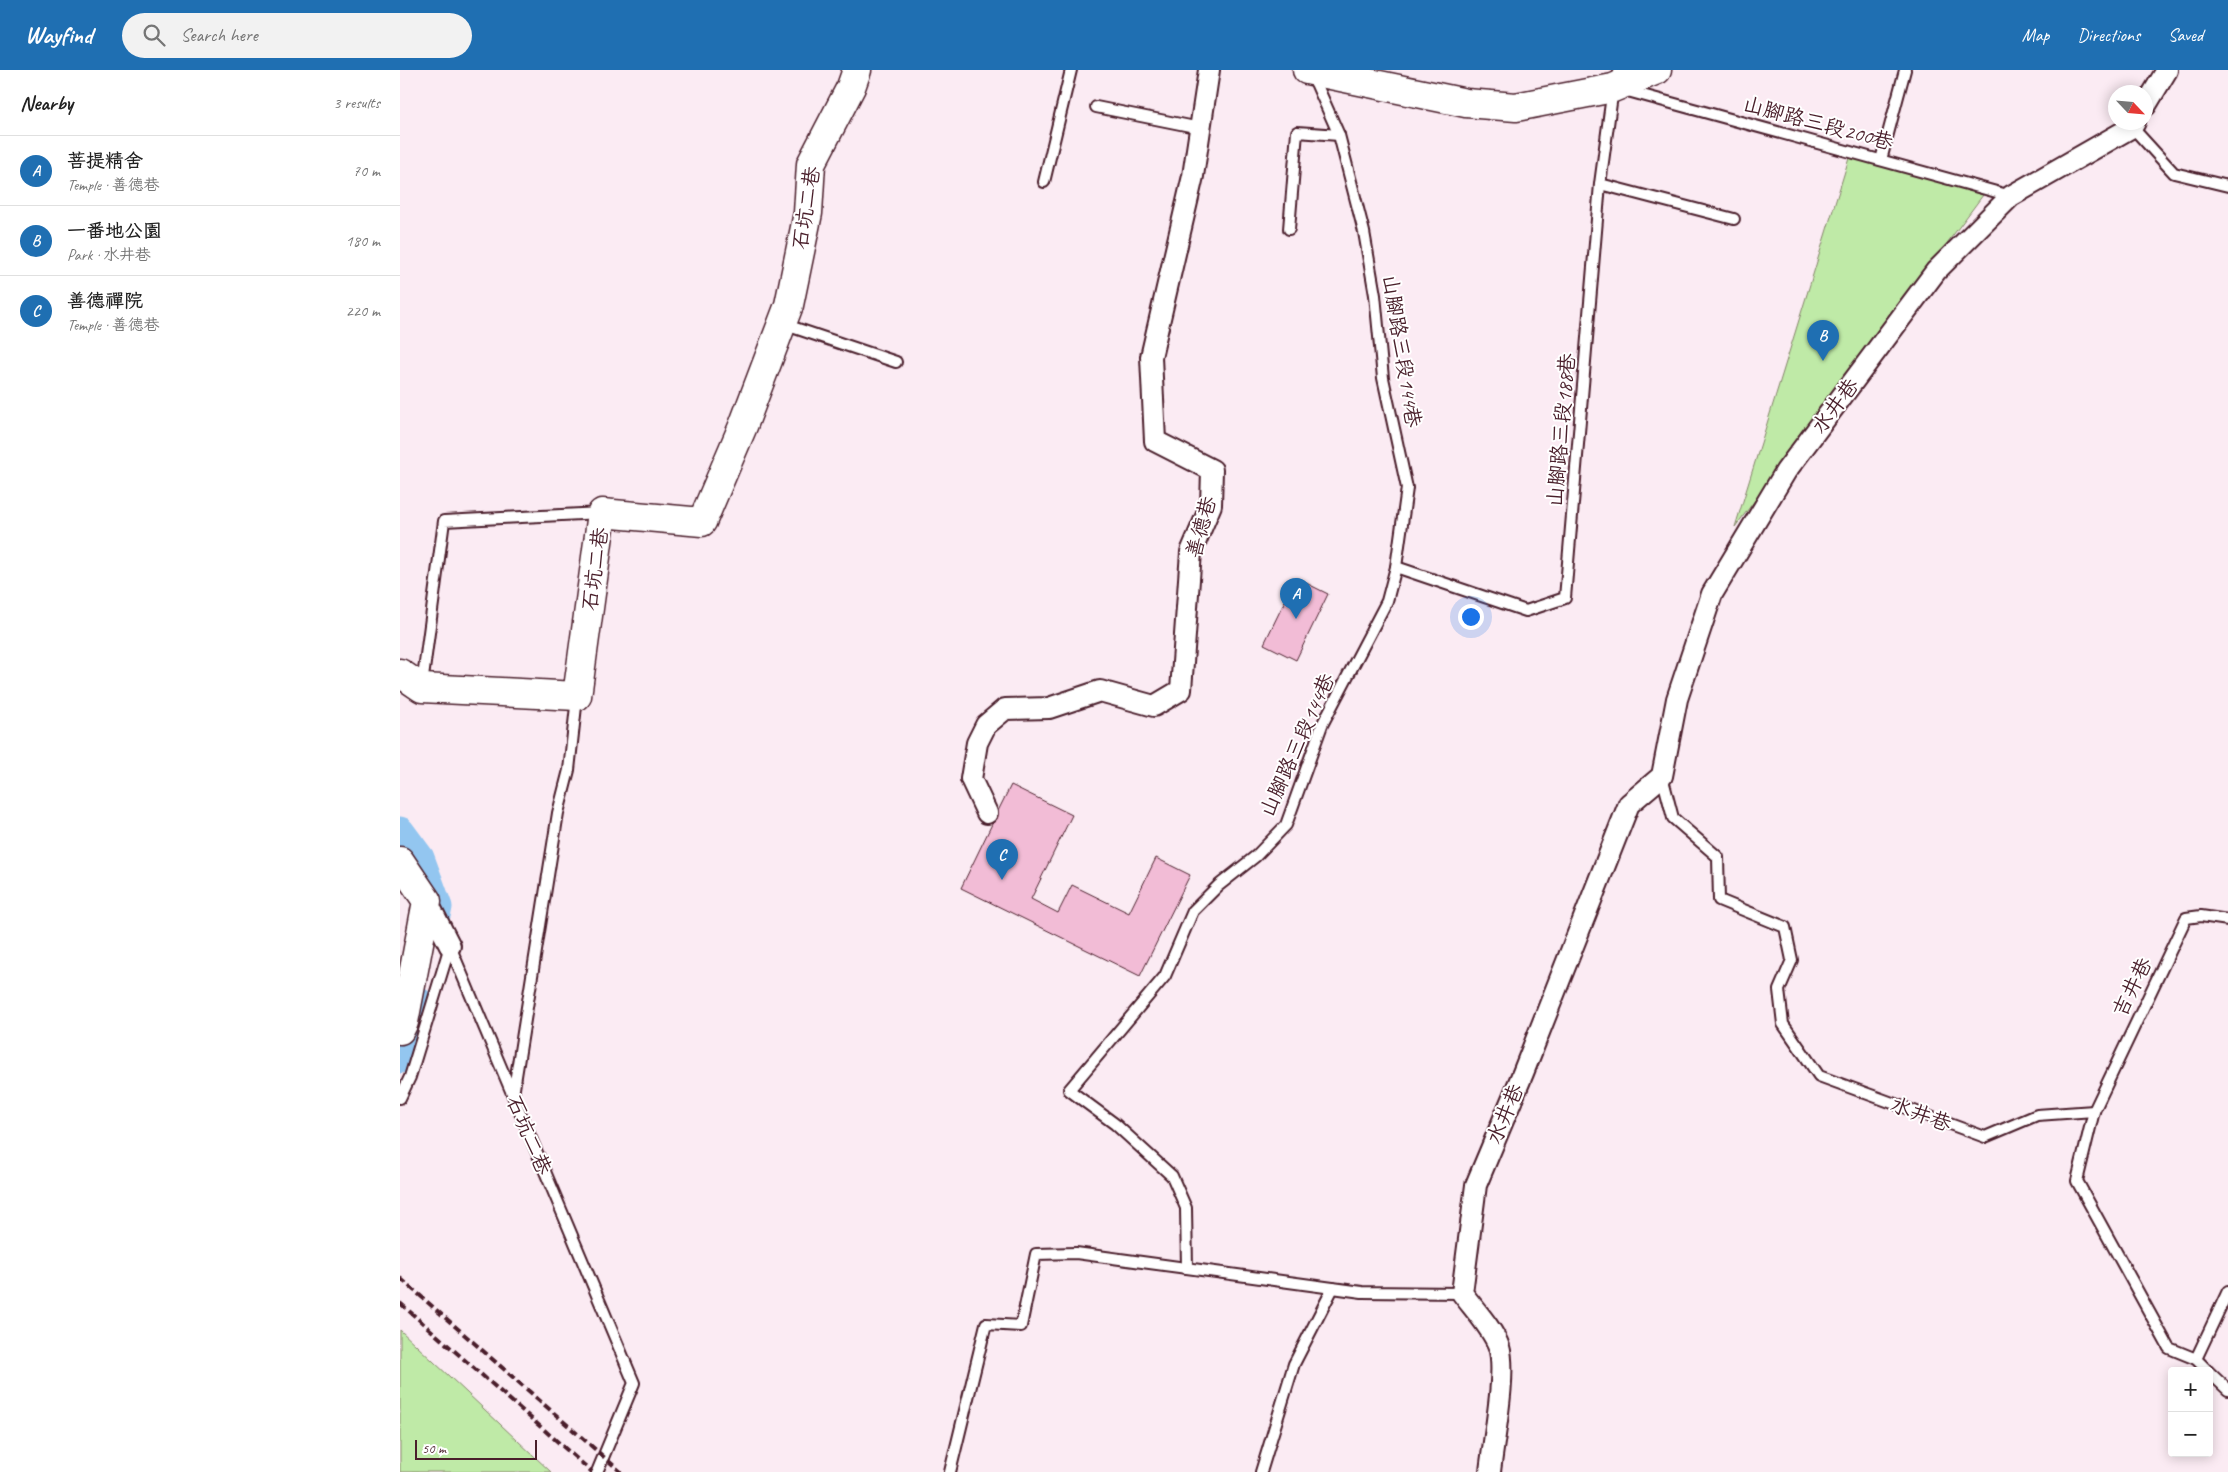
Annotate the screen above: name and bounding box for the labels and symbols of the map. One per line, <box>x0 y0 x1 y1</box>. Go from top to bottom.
north arrow <box>2108 85 2153 130</box>
street label: 山腳路三段200巷 <box>1740 90 1896 156</box>
street label: 石坑二巷 <box>787 164 825 252</box>
street label: 山腳路三段144巷 <box>1377 273 1427 429</box>
pin: B <box>1807 320 1839 361</box>
street label: 山腳路三段188巷 <box>1541 352 1581 508</box>
street label: 水井巷 <box>1806 373 1864 439</box>
street label: 善德巷 <box>1180 493 1222 561</box>
street label: 石坑二巷 <box>576 526 614 612</box>
pin: A <box>1280 578 1312 619</box>
your location <box>1458 604 1484 630</box>
street label: 山腳路三段144巷 <box>1254 669 1340 821</box>
pin: C <box>986 839 1018 880</box>
street label: 吉井巷 <box>2107 953 2157 1021</box>
street label: 水井巷 <box>1481 1080 1529 1148</box>
street label: 石坑二巷 <box>501 1091 557 1179</box>
street label: 水井巷 <box>1887 1091 1955 1137</box>
scale bar <box>415 1437 538 1460</box>

